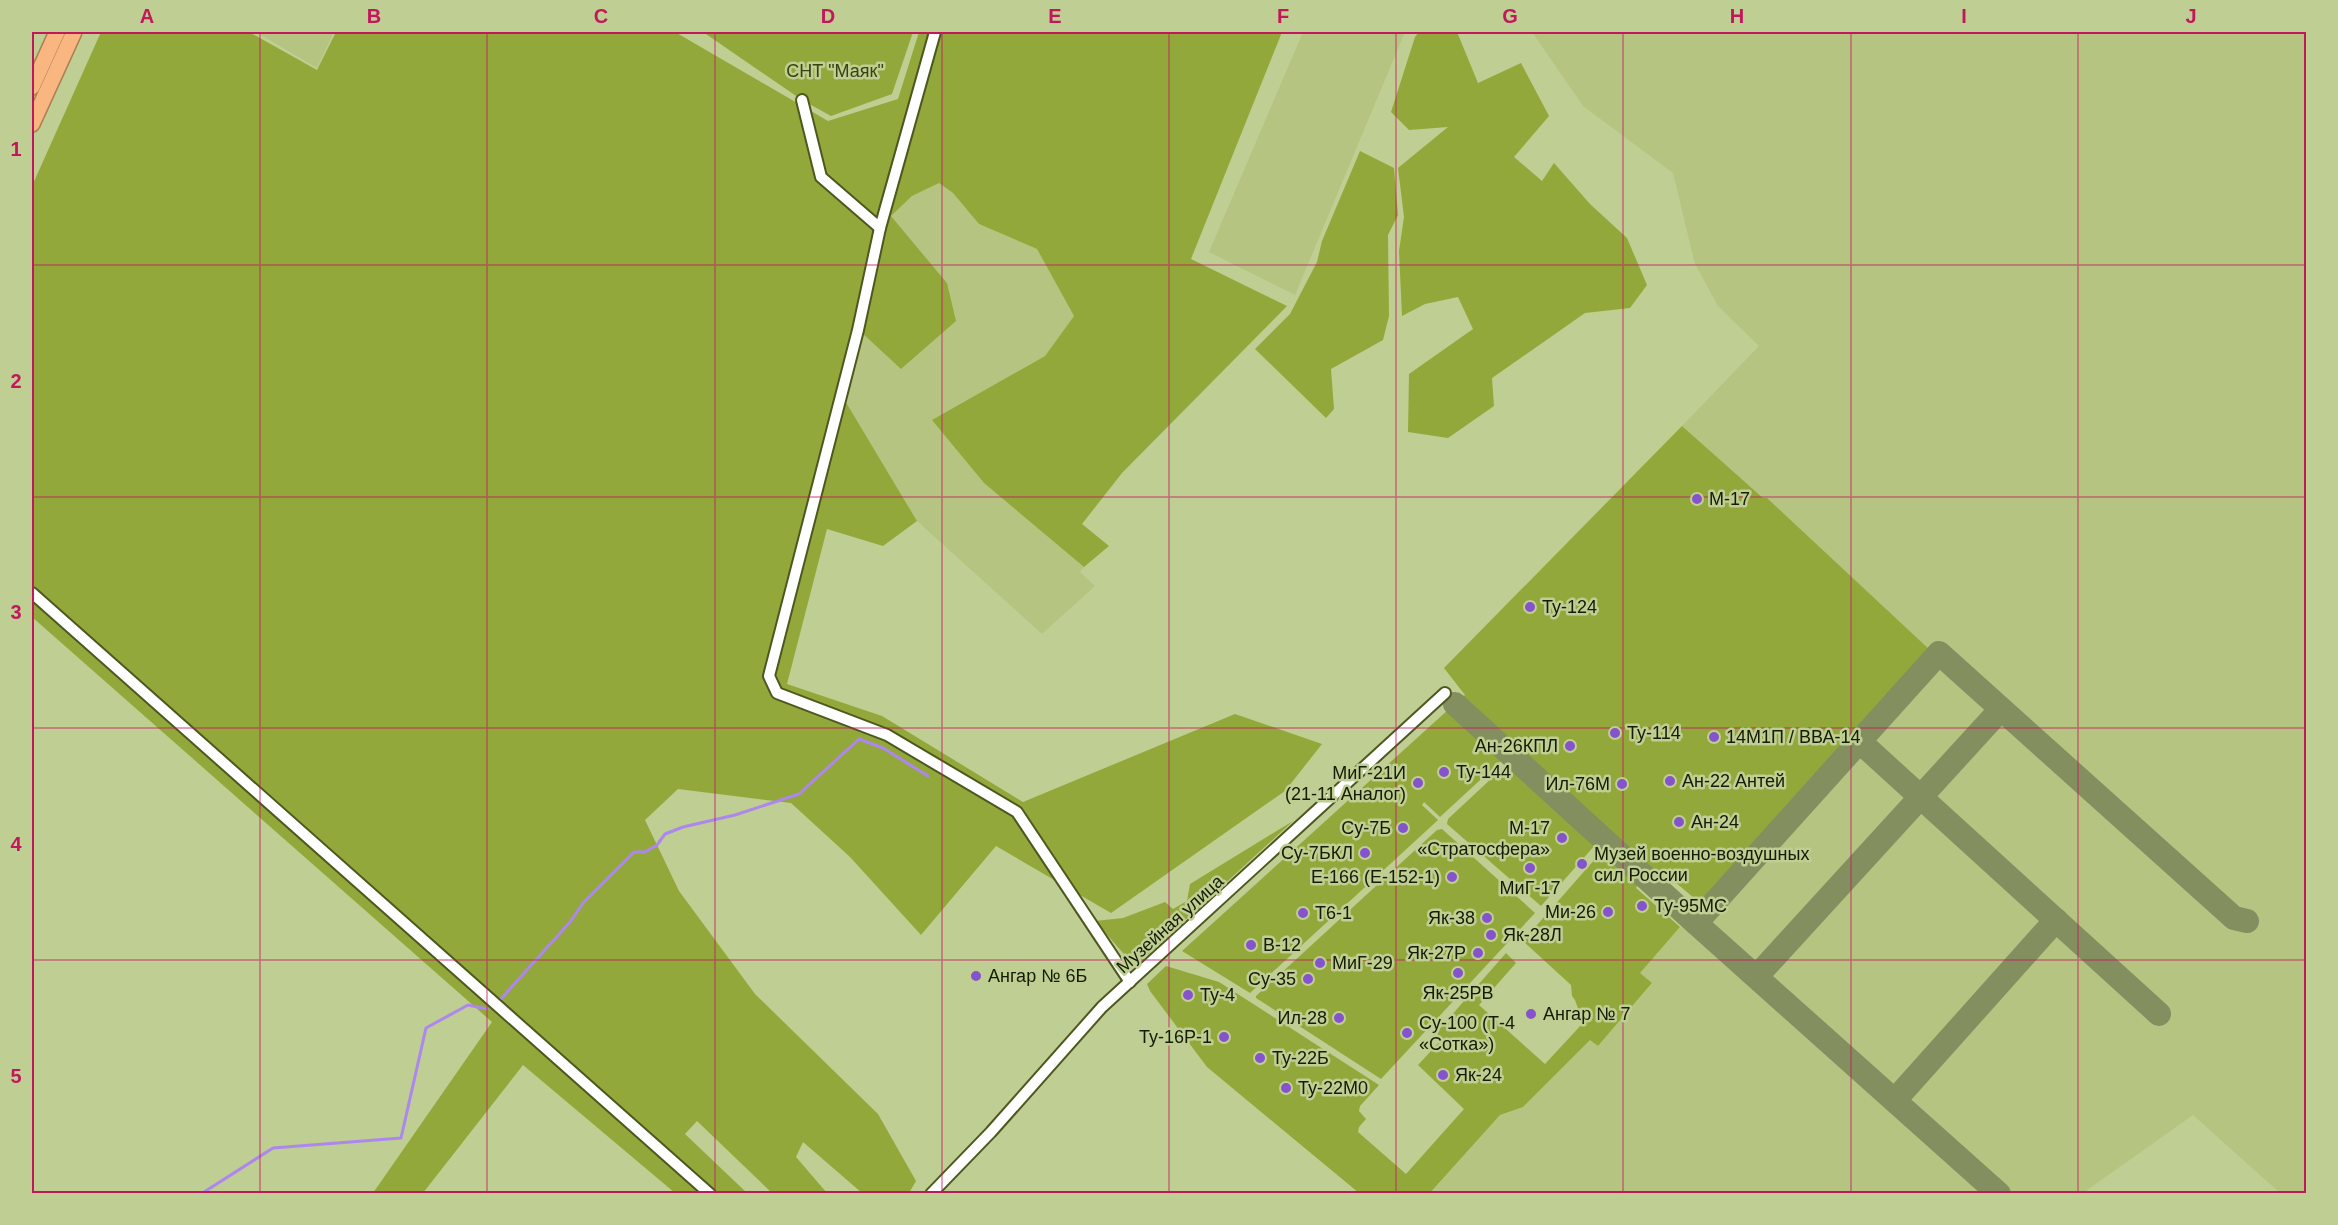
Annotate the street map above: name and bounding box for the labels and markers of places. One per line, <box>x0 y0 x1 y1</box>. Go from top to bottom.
place label: М-17 <box>1709 489 1750 509</box>
marker: М-17 <box>1690 492 1704 506</box>
place label: Ту-124 <box>1542 597 1597 617</box>
marker: Ту-124 <box>1523 600 1537 614</box>
place label: Ту-114 <box>1627 723 1681 743</box>
marker: Ту-114 <box>1608 726 1622 740</box>
place label: 14М1П / ВВА-14 <box>1726 727 1860 747</box>
marker: 14М1П / ВВА-14 <box>1707 730 1721 744</box>
place label: Ан-26КПЛ <box>1475 736 1558 756</box>
marker: Ан-26КПЛ <box>1563 739 1577 753</box>
place label: Ту-144 <box>1456 762 1511 782</box>
place label: МиГ-21И (21-11 Аналог) <box>1285 763 1406 804</box>
marker: Ту-144 <box>1437 765 1451 779</box>
place label: Ан-22 Антей <box>1682 771 1785 791</box>
place label: Ил-76М <box>1546 774 1610 794</box>
marker: Ан-22 Антей <box>1663 774 1677 788</box>
marker: МиГ-21И (21-11 Аналог) <box>1411 776 1425 790</box>
marker: Ил-76М <box>1615 777 1629 791</box>
place label: Ан-24 <box>1691 812 1739 832</box>
marker: Ан-24 <box>1672 815 1686 829</box>
place label: Су-7Б <box>1341 818 1391 838</box>
place label: М-17 «Стратосфера» <box>1417 818 1550 859</box>
marker: Су-7Б <box>1396 821 1410 835</box>
marker: М-17 «Стратосфера» <box>1555 831 1569 845</box>
place label: Су-7БКЛ <box>1281 843 1353 863</box>
place label: Музей военно-воздушных сил России <box>1594 844 1809 885</box>
marker: Су-7БКЛ <box>1358 846 1372 860</box>
marker: Музей военно-воздушных сил России <box>1575 857 1589 871</box>
marker: МиГ-17 <box>1523 861 1537 875</box>
place label: Е-166 (Е-152-1) <box>1311 867 1440 887</box>
marker: Е-166 (Е-152-1) <box>1445 870 1459 884</box>
place label: МиГ-17 <box>1500 878 1560 898</box>
place label: Ту-95МС <box>1654 896 1727 916</box>
marker: Ту-95МС <box>1635 899 1649 913</box>
place label: Ми-26 <box>1545 902 1596 922</box>
place label: Т6-1 <box>1315 903 1352 923</box>
marker: Ми-26 <box>1601 905 1615 919</box>
marker: Т6-1 <box>1296 906 1310 920</box>
place label: Як-38 <box>1428 908 1475 928</box>
marker: Як-38 <box>1480 911 1494 925</box>
place label: Як-28Л <box>1503 925 1562 945</box>
marker: Як-28Л <box>1484 928 1498 942</box>
place label: В-12 <box>1263 935 1301 955</box>
marker: В-12 <box>1244 938 1258 952</box>
place label: Як-27Р <box>1407 943 1466 963</box>
marker: Як-27Р <box>1471 946 1485 960</box>
place label: МиГ-29 <box>1332 953 1393 973</box>
marker: МиГ-29 <box>1313 956 1327 970</box>
place label: Ангар № 6Б <box>988 966 1087 986</box>
marker: Як-25РВ <box>1451 966 1465 980</box>
marker: Ангар № 6Б <box>969 969 983 983</box>
place label: Су-35 <box>1248 969 1296 989</box>
marker: Су-35 <box>1301 972 1315 986</box>
place label: Як-25РВ <box>1423 983 1493 1003</box>
place label: Ту-4 <box>1200 985 1235 1005</box>
marker: Ту-4 <box>1181 988 1195 1002</box>
place label: Ангар № 7 <box>1543 1004 1630 1024</box>
marker: Ангар № 7 <box>1524 1007 1538 1021</box>
place label: Ил-28 <box>1278 1008 1327 1028</box>
marker: Ил-28 <box>1332 1011 1346 1025</box>
place label: Су-100 (Т-4 «Сотка») <box>1419 1013 1515 1054</box>
marker: Су-100 (Т-4 «Сотка») <box>1400 1026 1414 1040</box>
place label: Ту-16Р-1 <box>1139 1027 1212 1047</box>
marker: Ту-16Р-1 <box>1217 1030 1231 1044</box>
place label: Ту-22Б <box>1272 1048 1329 1068</box>
marker: Ту-22Б <box>1253 1051 1267 1065</box>
place label: Як-24 <box>1455 1065 1502 1085</box>
marker: Як-24 <box>1436 1068 1450 1082</box>
place label: Ту-22М0 <box>1298 1078 1368 1098</box>
marker: Ту-22М0 <box>1279 1081 1293 1095</box>

